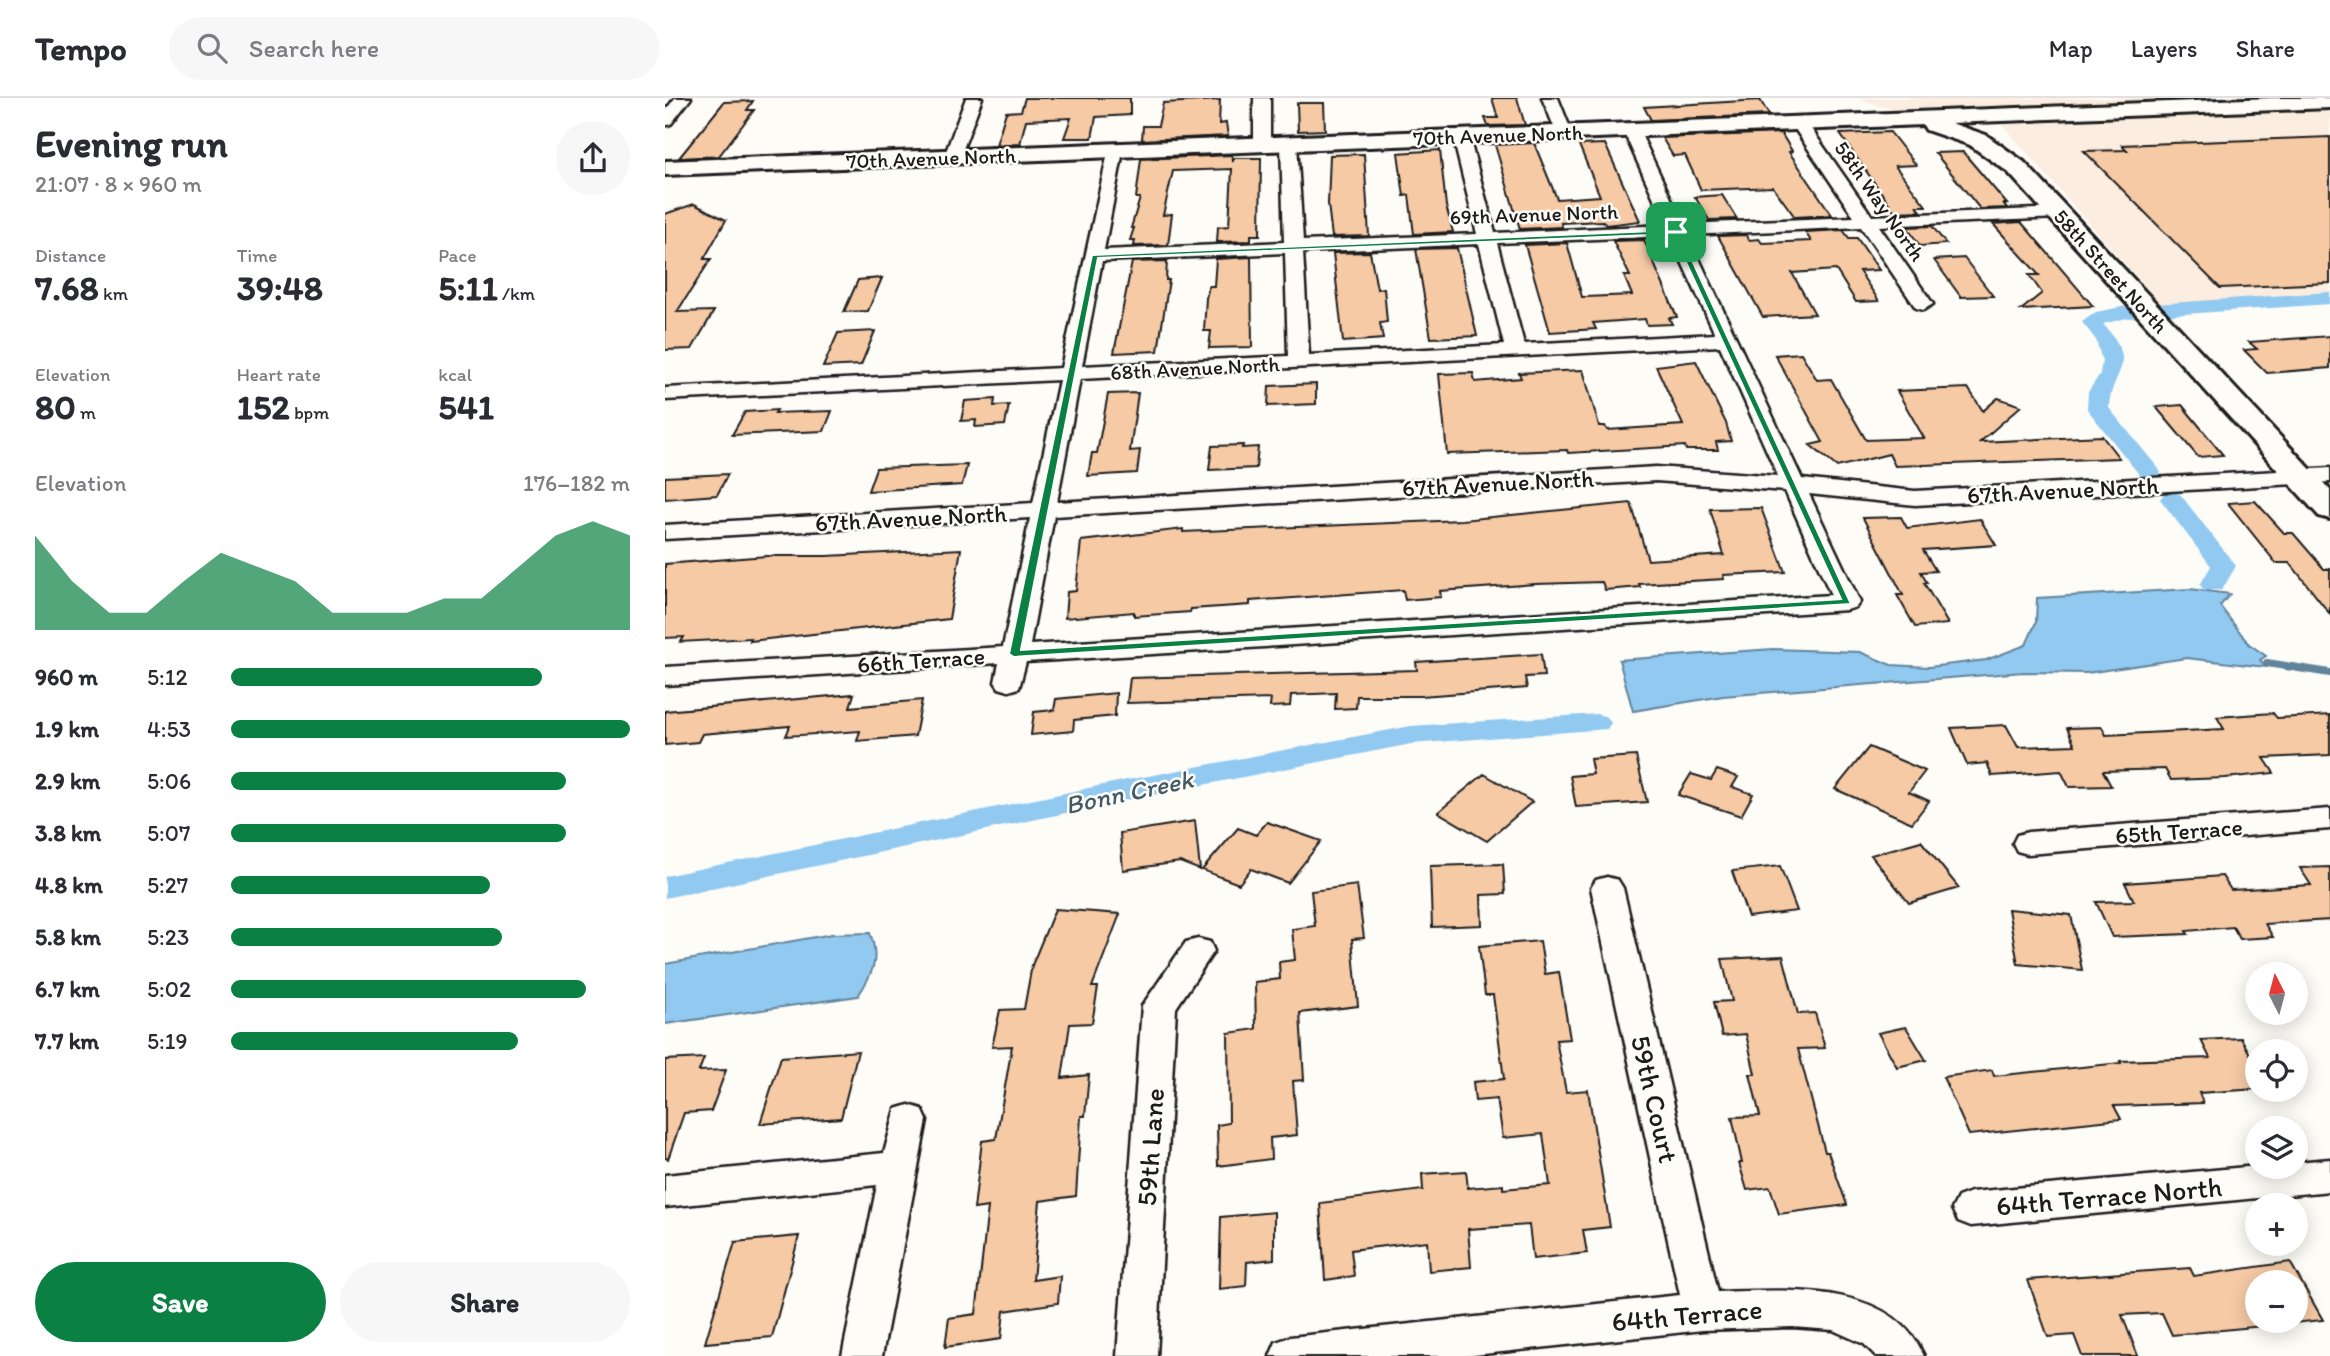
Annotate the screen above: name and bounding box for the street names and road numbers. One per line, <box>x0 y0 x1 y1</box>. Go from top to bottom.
street label: 70th Avenue North <box>1413 120 1584 150</box>
street label: 58th Way North <box>1829 136 1931 266</box>
street label: 70th Avenue North <box>846 143 1017 173</box>
street label: 69th Avenue North <box>1449 199 1620 229</box>
street label: 58th Street North <box>2049 204 2173 338</box>
street label: 68th Avenue North <box>1110 351 1281 385</box>
street label: 67th Avenue North <box>1401 463 1595 503</box>
street label: 67th Avenue North <box>1966 470 2160 510</box>
street label: 67th Avenue North <box>814 498 1008 538</box>
street label: 66th Terrace <box>856 641 986 679</box>
street label: 65th Terrace <box>2114 812 2244 850</box>
street label: 59th Court <box>1624 1032 1686 1166</box>
street label: 59th Lane <box>1129 1087 1171 1207</box>
street label: 64th Terrace North <box>1995 1169 2223 1223</box>
street label: 64th Terrace <box>1610 1291 1764 1339</box>

